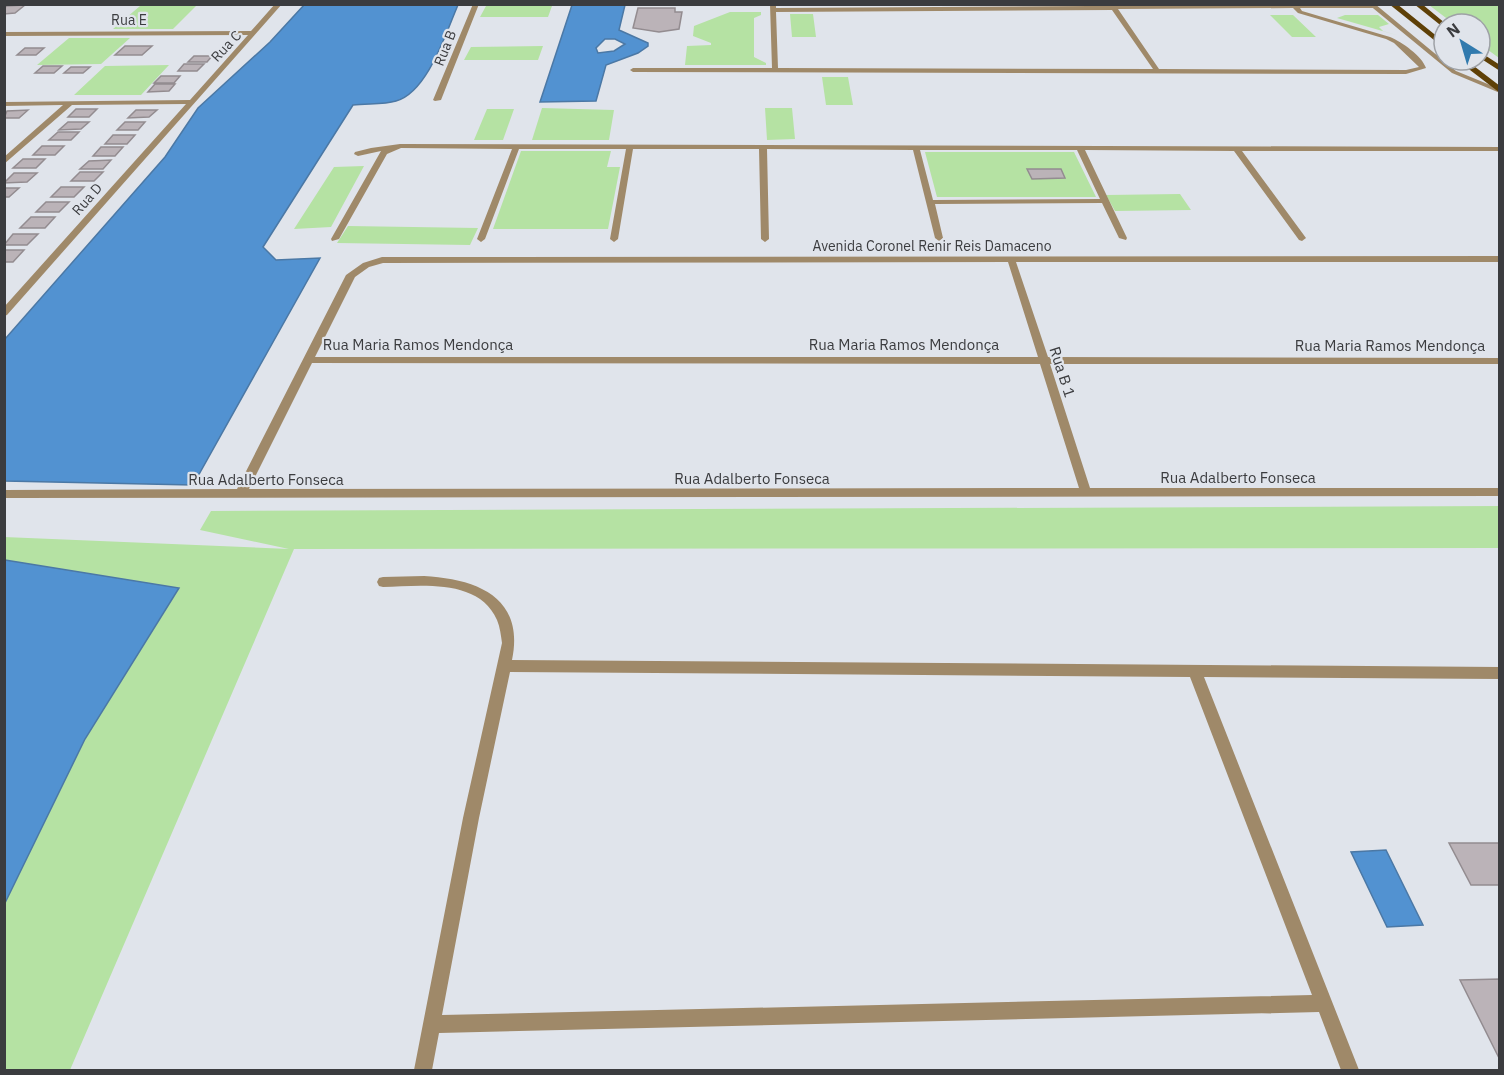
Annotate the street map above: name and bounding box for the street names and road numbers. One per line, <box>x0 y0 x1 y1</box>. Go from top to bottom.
street label: Rua E <box>111 11 147 29</box>
street label: Rua C <box>207 26 245 65</box>
street label: Rua B <box>430 28 460 68</box>
street label: Rua D <box>68 179 106 219</box>
street label: Avenida Coronel Renir Reis Damaceno <box>812 237 1052 255</box>
street label: Rua Maria Ramos Mendonça <box>323 335 513 354</box>
street label: Rua Maria Ramos Mendonça <box>809 335 999 354</box>
street label: Rua Maria Ramos Mendonça <box>1295 336 1485 355</box>
street label: Rua B 1 <box>1045 344 1080 400</box>
street label: Rua Adalberto Fonseca <box>1160 468 1316 487</box>
street label: Rua Adalberto Fonseca <box>674 469 830 488</box>
street label: Rua Adalberto Fonseca <box>188 470 344 489</box>

